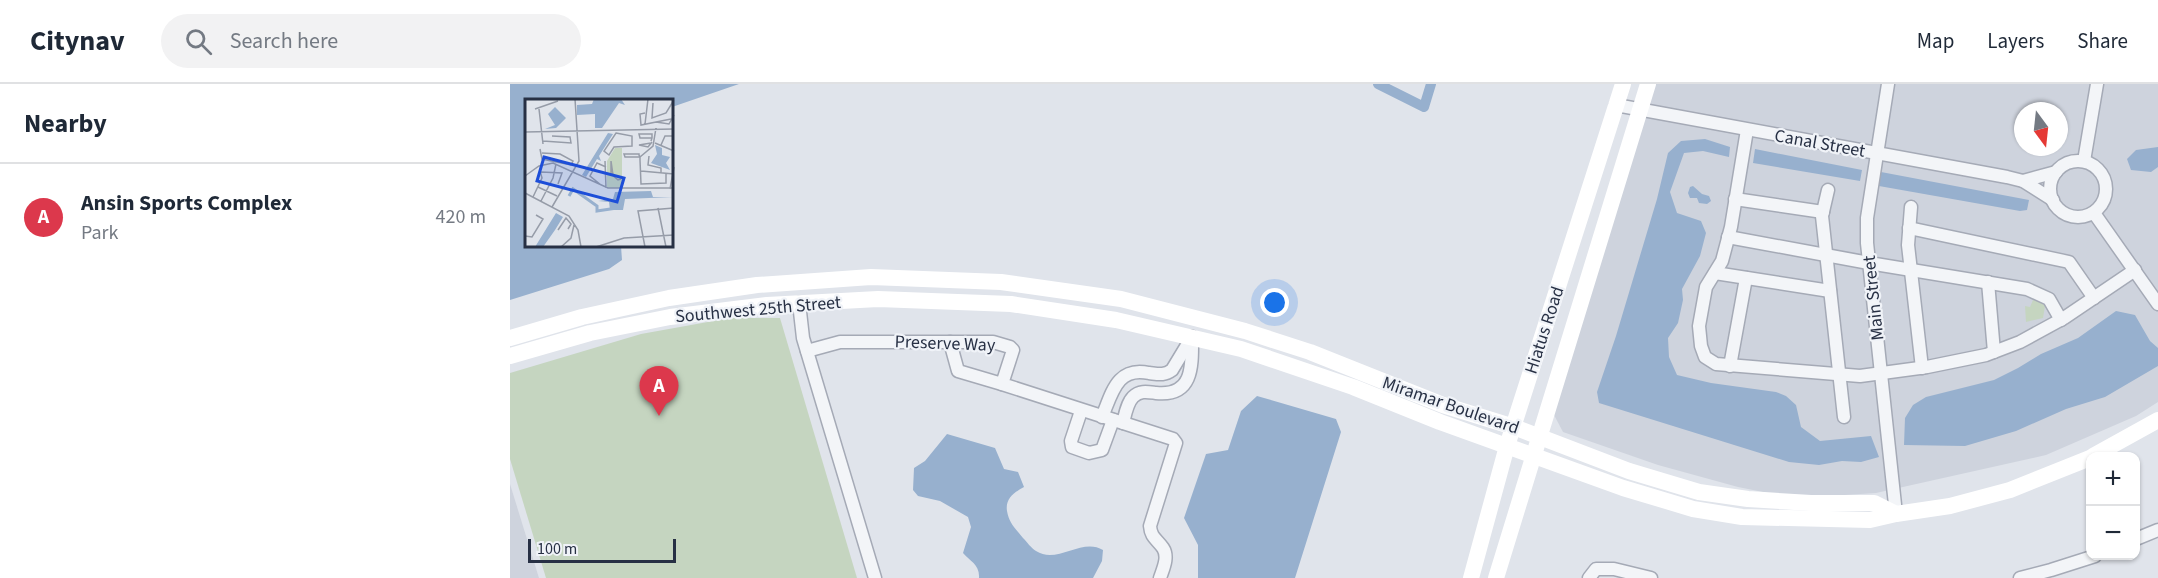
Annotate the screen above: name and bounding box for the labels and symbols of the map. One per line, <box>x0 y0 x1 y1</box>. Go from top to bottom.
inset map <box>525 99 674 248</box>
north arrow <box>2014 102 2068 156</box>
street label: Canal Street <box>1773 123 1867 164</box>
street label: Main Street <box>1857 254 1890 342</box>
street label: Hiatus Road <box>1519 283 1570 377</box>
your location <box>1260 288 1289 317</box>
street label: Southwest 25th Street <box>674 290 842 329</box>
street label: Preserve Way <box>894 329 996 358</box>
pin: A <box>640 366 678 416</box>
street label: Miramar Boulevard <box>1379 370 1523 441</box>
scale bar <box>528 536 676 564</box>

